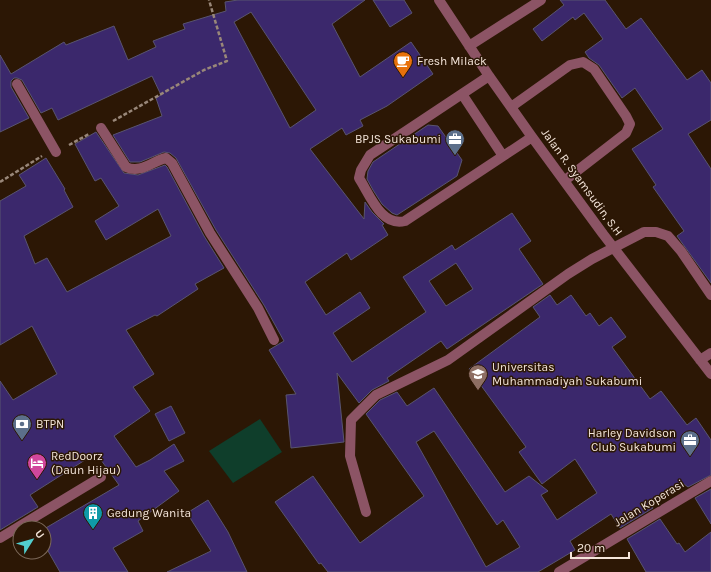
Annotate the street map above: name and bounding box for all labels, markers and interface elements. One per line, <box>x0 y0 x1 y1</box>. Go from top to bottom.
cafe icon: Fresh Milack <box>392 50 414 78</box>
place label: Fresh Milack <box>417 54 487 68</box>
street label: Jalan R. Syamsudin, S.H <box>538 126 626 238</box>
office icon: BPJS Sukabumi <box>444 128 466 156</box>
place label: BPJS Sukabumi <box>355 132 441 146</box>
place label: Universitas Muhammadiyah Sukabumi <box>492 360 642 388</box>
school or university icon: Universitas Muhammadiyah Sukabumi <box>467 363 489 391</box>
bank icon: BTPN <box>11 413 33 441</box>
place label: BTPN <box>36 417 64 431</box>
place label: Harley Davidson Club Sukabumi <box>588 426 676 454</box>
office icon: Harley Davidson Club Sukabumi <box>679 429 701 457</box>
place label: RedDoorz (Daun Hijau) <box>51 449 121 477</box>
hotel icon: RedDoorz (Daun Hijau) <box>26 452 48 480</box>
street label: Jalan Koperasi <box>611 477 687 529</box>
building icon: Gedung Wanita <box>82 502 104 530</box>
place label: Gedung Wanita <box>107 506 191 520</box>
north arrow <box>12 520 52 560</box>
text: U <box>32 527 47 541</box>
scale bar <box>571 534 629 560</box>
text: 20 m <box>577 541 605 555</box>

